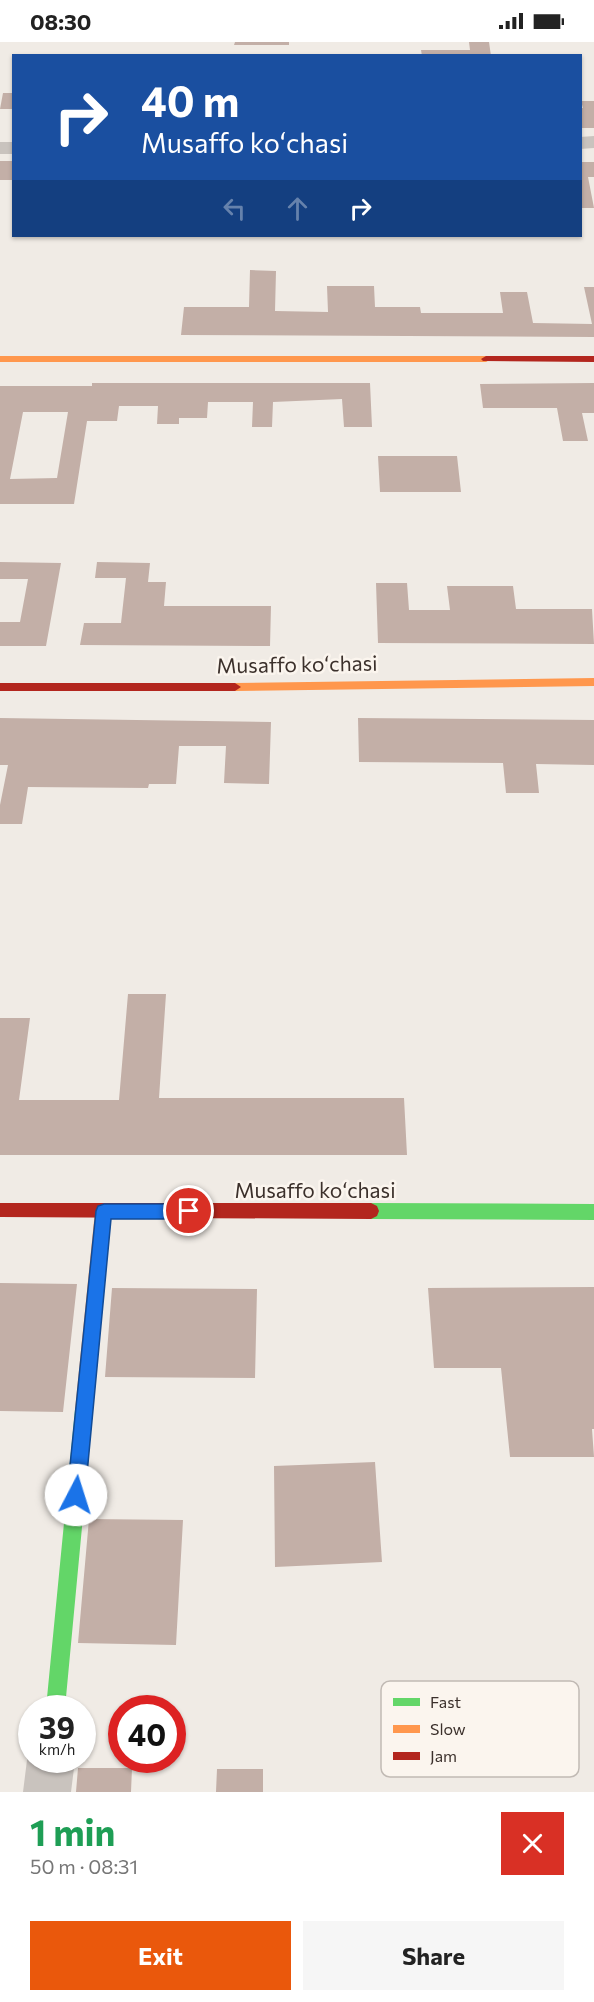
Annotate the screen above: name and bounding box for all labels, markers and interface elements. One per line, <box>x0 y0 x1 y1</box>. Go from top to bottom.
text: 08:30 <box>30 8 91 35</box>
text: 40 m <box>141 74 239 126</box>
icon: right <box>42 78 120 156</box>
text: Musaffo koʻchasi <box>141 126 348 159</box>
icon: left <box>218 192 251 225</box>
icon: ahead <box>281 192 314 225</box>
icon: right <box>344 192 377 225</box>
street label: Musaffo koʻchasi <box>216 650 378 677</box>
street label: Musaffo koʻchasi <box>234 1177 396 1202</box>
pin <box>163 1185 214 1236</box>
icon: arrive <box>172 1194 205 1227</box>
position arrow <box>44 1463 108 1527</box>
legend <box>381 1681 579 1777</box>
text: Fast <box>430 1692 461 1711</box>
speed limit sign: 40 <box>108 1695 186 1773</box>
text: 39 <box>39 1708 75 1745</box>
text: Slow <box>430 1719 466 1738</box>
text: km/h <box>39 1740 75 1758</box>
text: Jam <box>430 1746 457 1765</box>
text: 1 min <box>30 1809 115 1853</box>
button: close <box>501 1812 564 1875</box>
text: 50 m · 08:31 <box>30 1854 138 1878</box>
button: Exit <box>30 1921 291 1990</box>
button: Share <box>303 1921 564 1990</box>

